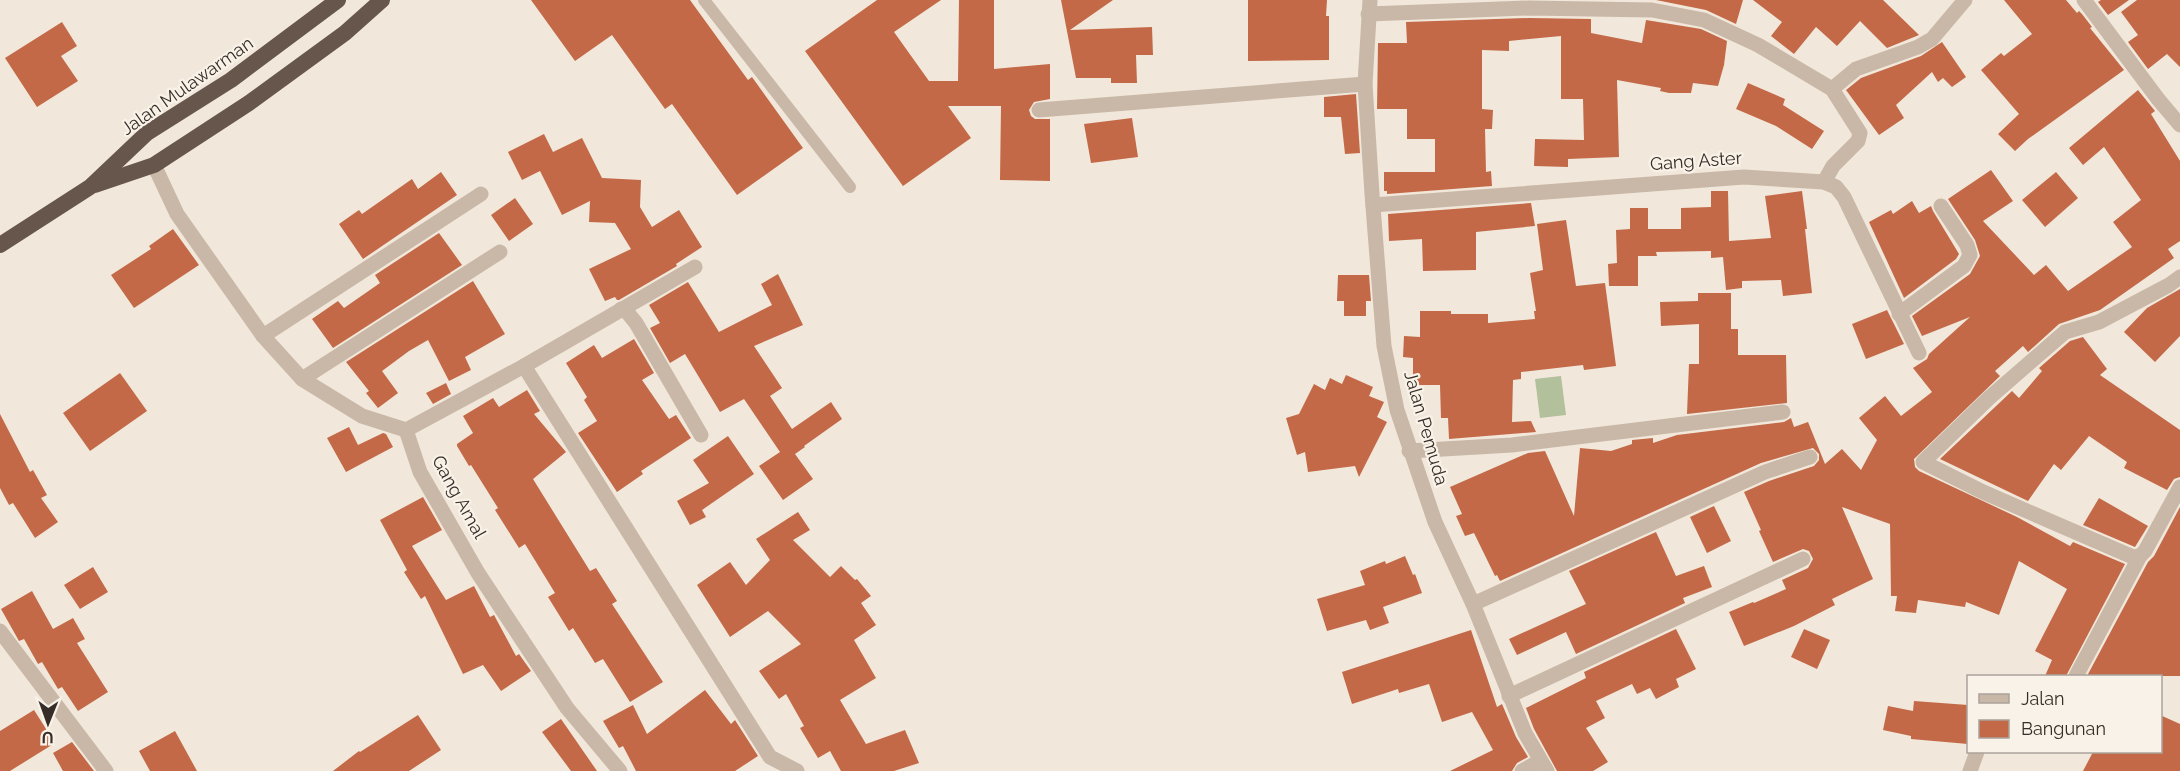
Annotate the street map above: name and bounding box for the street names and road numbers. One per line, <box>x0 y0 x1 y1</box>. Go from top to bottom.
street label: Jalan Mulawarman <box>117 32 257 139</box>
street label: Gang Aster <box>1649 147 1743 174</box>
street label: Jalan Pemuda <box>1400 368 1453 487</box>
street label: Gang Amal <box>428 452 491 542</box>

